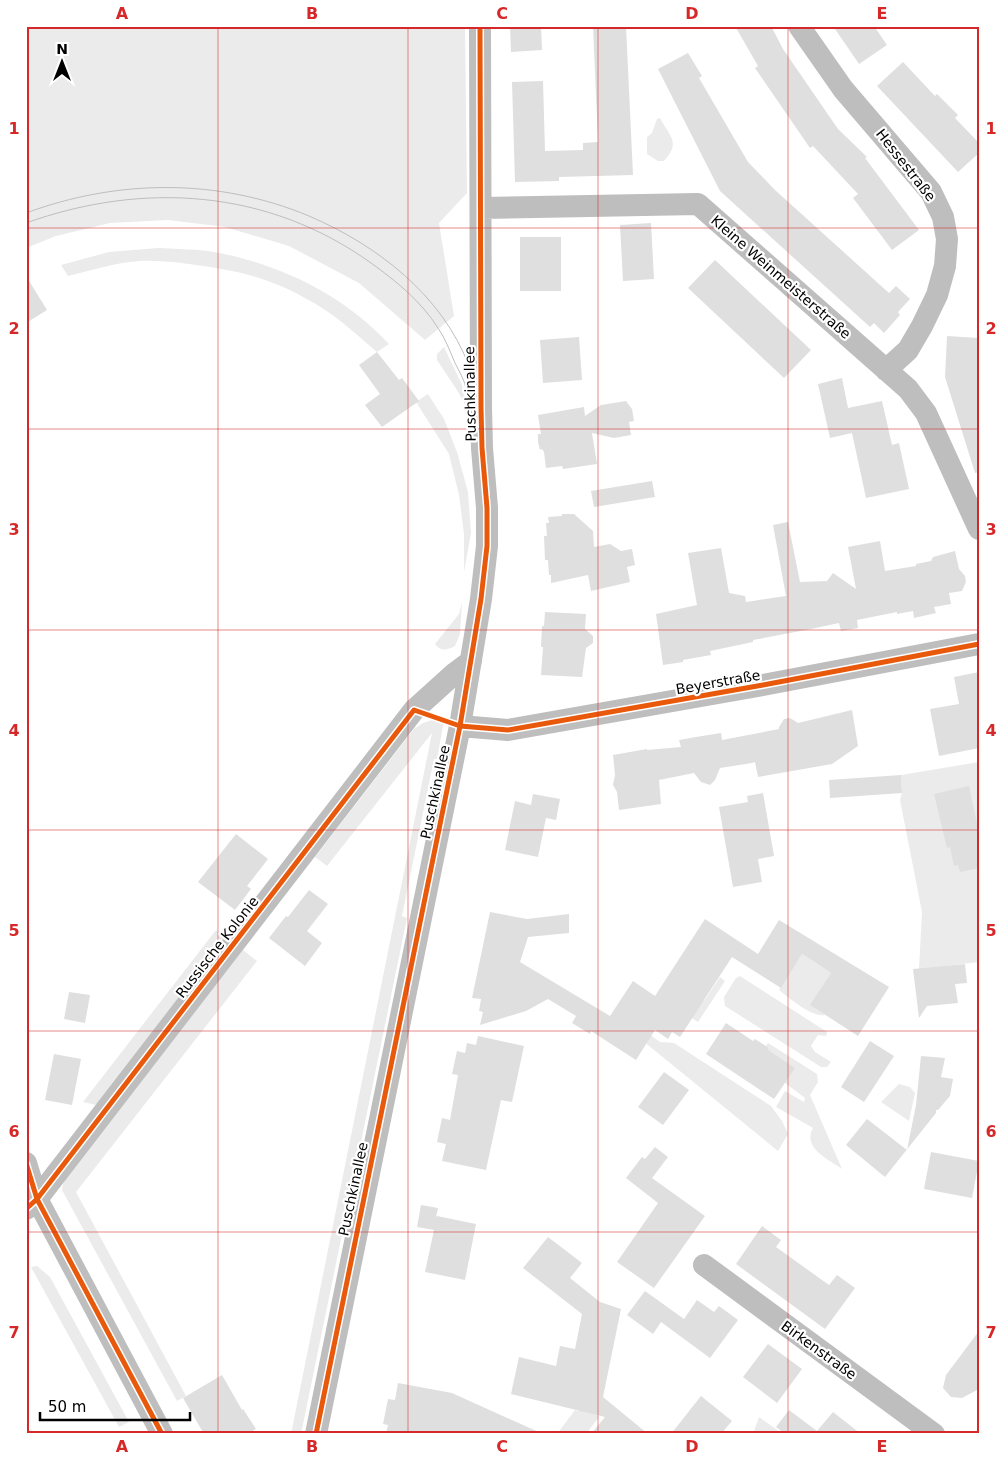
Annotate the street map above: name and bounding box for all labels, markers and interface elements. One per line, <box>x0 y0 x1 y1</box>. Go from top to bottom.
text: A <box>116 4 129 23</box>
text: B <box>306 4 318 23</box>
text: C <box>496 4 508 23</box>
text: D <box>685 4 699 23</box>
text: E <box>877 4 887 23</box>
north arrow <box>38 38 88 88</box>
text: N <box>56 41 68 57</box>
text: 1 <box>8 119 20 138</box>
text: 1 <box>985 119 997 138</box>
street label: Hessestraße <box>873 126 939 204</box>
street label: Kleine Weinmeisterstraße <box>708 212 854 342</box>
text: 2 <box>8 319 20 338</box>
text: 2 <box>985 319 997 338</box>
street label: Puschkinallee <box>461 346 479 442</box>
text: 3 <box>8 520 20 539</box>
text: 3 <box>985 520 997 539</box>
street label: Beyerstraße <box>675 667 761 697</box>
text: 4 <box>8 721 20 740</box>
text: 4 <box>985 721 997 740</box>
street label: Puschkinallee <box>417 744 453 840</box>
street label: Russische Kolonie <box>172 893 262 1001</box>
text: 5 <box>8 921 20 940</box>
text: 5 <box>985 921 997 940</box>
text: 6 <box>8 1122 20 1141</box>
text: 6 <box>985 1122 997 1141</box>
street label: Puschkinallee <box>335 1141 371 1237</box>
street label: Birkenstraße <box>778 1317 860 1383</box>
text: 7 <box>8 1323 20 1342</box>
text: 7 <box>985 1323 997 1342</box>
scale bar <box>40 1390 190 1422</box>
text: 50 m <box>48 1398 86 1416</box>
text: A <box>116 1437 129 1456</box>
text: B <box>306 1437 318 1456</box>
text: C <box>496 1437 508 1456</box>
text: D <box>685 1437 699 1456</box>
text: E <box>877 1437 887 1456</box>

